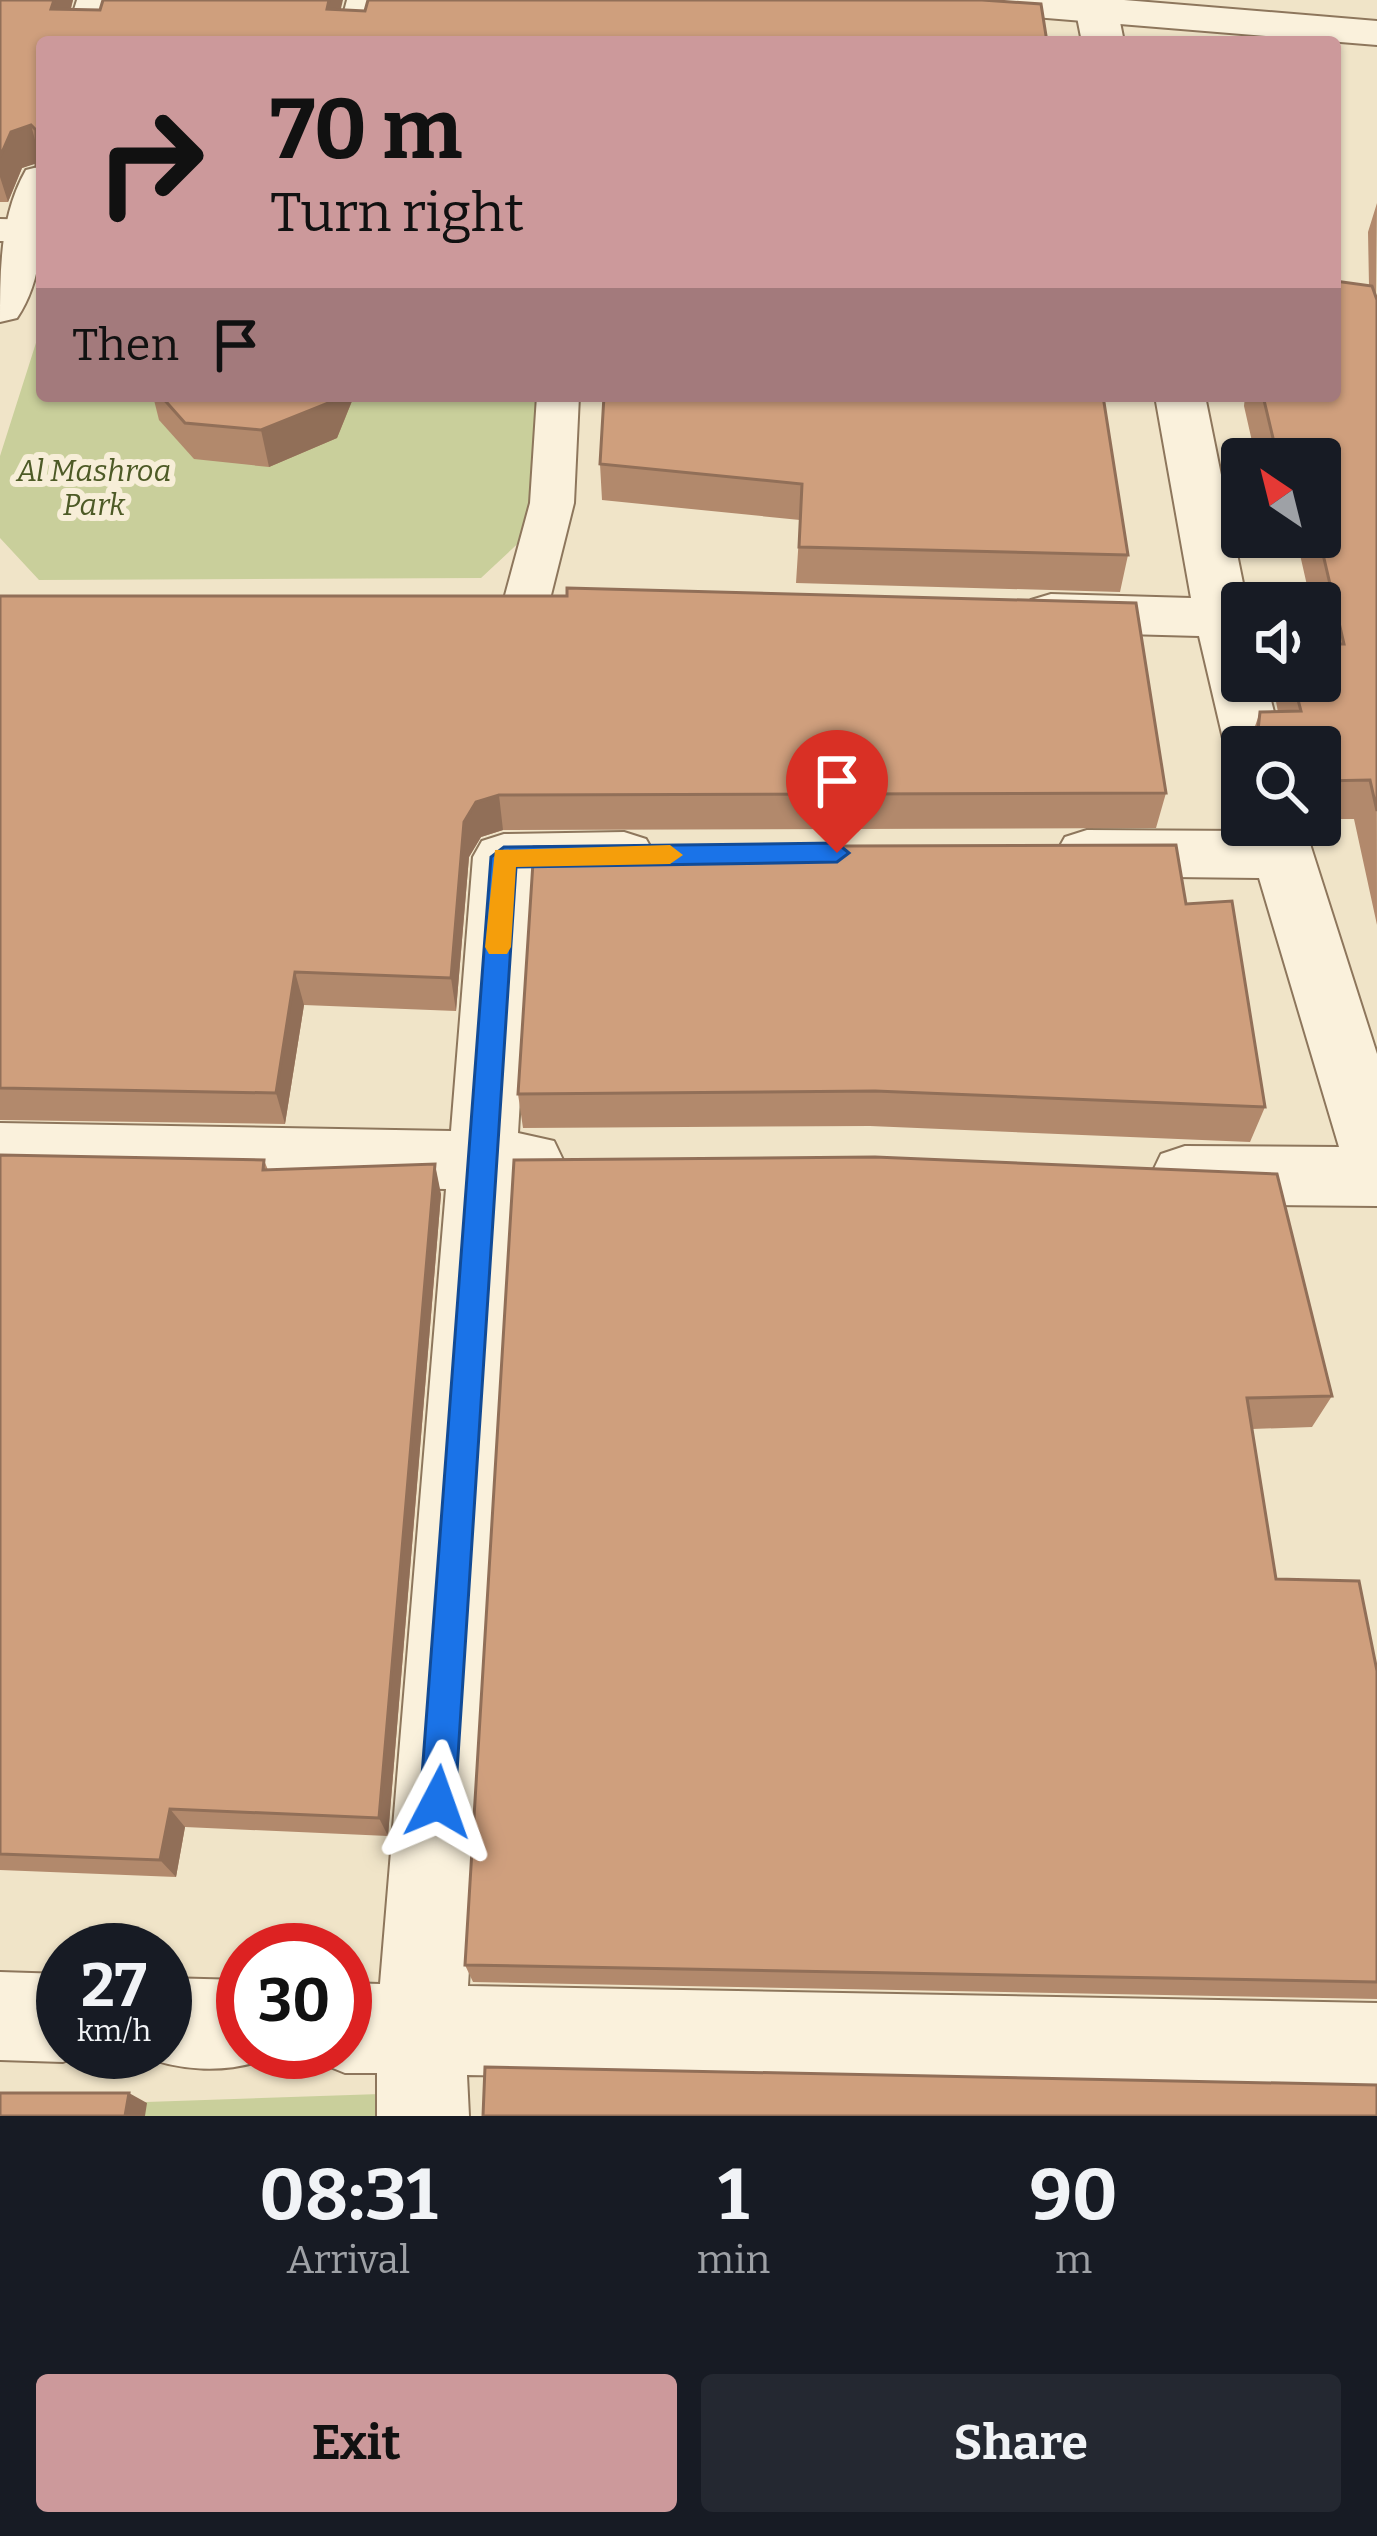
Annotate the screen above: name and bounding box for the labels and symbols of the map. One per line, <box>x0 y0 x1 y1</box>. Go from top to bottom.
north arrow <box>1221 438 1341 558</box>
park label: Al Mashroa Park <box>15 453 171 523</box>
pin <box>786 730 888 853</box>
position arrow <box>375 1739 501 1865</box>
speed limit sign: 30 <box>216 1923 372 2079</box>

